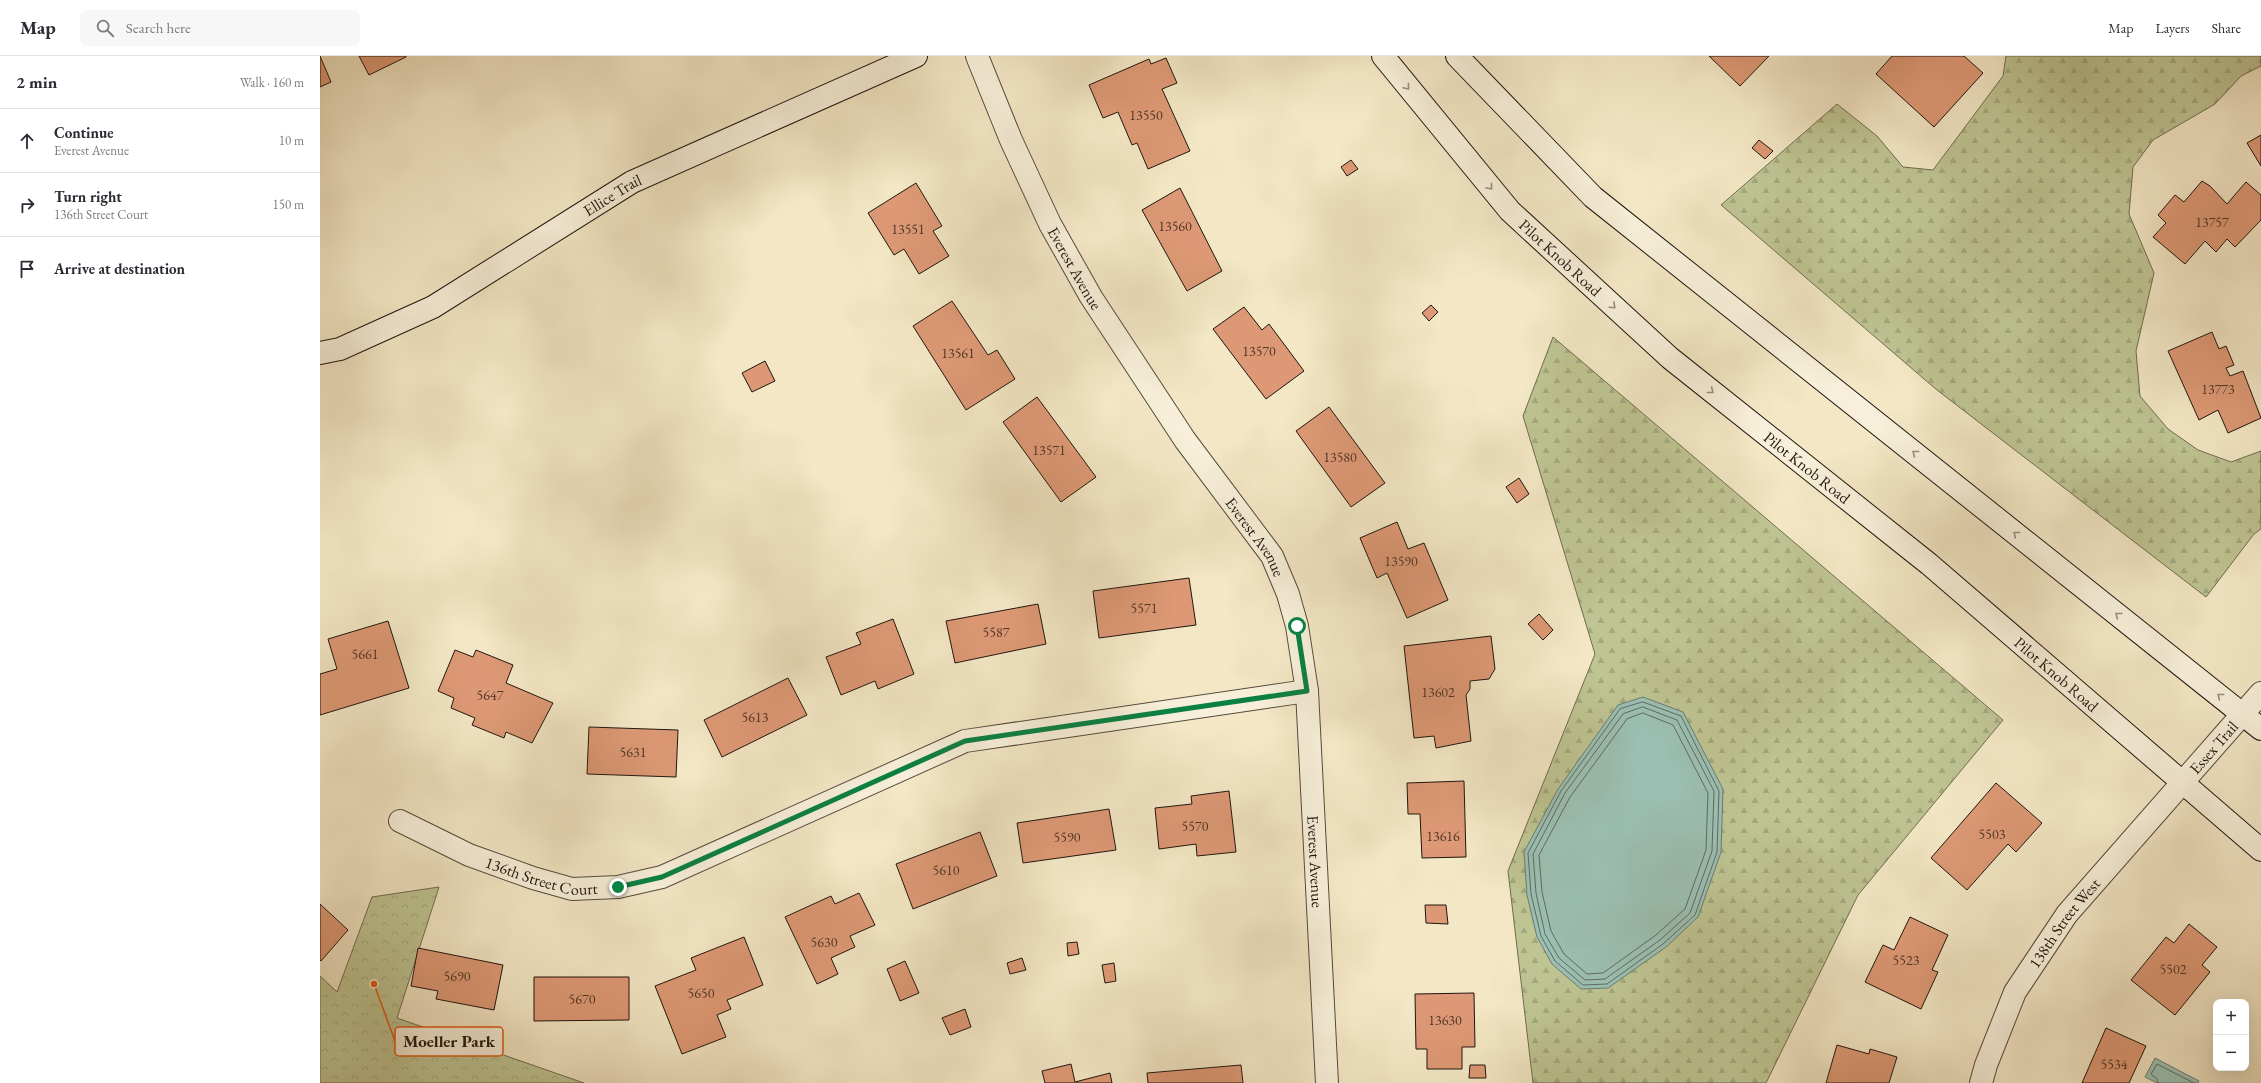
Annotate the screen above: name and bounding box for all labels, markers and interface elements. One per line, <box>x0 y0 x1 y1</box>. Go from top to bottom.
search box <box>80 10 360 46</box>
text: Map <box>20 15 56 40</box>
icon: search <box>94 17 116 39</box>
text: Search here <box>126 18 191 37</box>
text: Map <box>2108 19 2133 37</box>
text: Layers <box>2155 19 2190 37</box>
text: Share <box>2212 19 2241 37</box>
text: 2 min <box>16 71 57 93</box>
text: Walk · 160 m <box>240 74 304 91</box>
one-way arrow <box>1402 82 1409 89</box>
house number: 13550 <box>1129 106 1163 124</box>
text: Continue <box>54 123 114 142</box>
icon: ahead <box>16 130 38 152</box>
text: 10 m <box>279 132 304 149</box>
text: Everest Avenue <box>54 142 129 159</box>
street label: Ellice Trail <box>579 169 645 221</box>
one-way arrow <box>1485 182 1492 189</box>
text: Turn right <box>54 187 122 206</box>
icon: right <box>16 194 38 216</box>
text: 150 m <box>273 196 304 213</box>
text: 136th Street Court <box>54 206 148 223</box>
house number: 13757 <box>2195 213 2229 231</box>
street label: Pilot Knob Road <box>1515 214 1607 301</box>
house number: 13560 <box>1158 217 1192 235</box>
house number: 13551 <box>891 220 925 238</box>
street label: Everest Avenue <box>1043 223 1107 314</box>
icon: arrive <box>16 258 38 280</box>
text: Arrive at destination <box>54 259 185 278</box>
one-way arrow <box>1608 301 1616 309</box>
house number: 13570 <box>1242 342 1276 360</box>
house number: 13561 <box>941 344 975 362</box>
house number: 13773 <box>2201 380 2235 398</box>
one-way arrow <box>1707 387 1714 394</box>
street label: Pilot Knob Road <box>1760 426 1856 509</box>
house number: 13571 <box>1032 441 1066 459</box>
house number: 13580 <box>1323 448 1357 466</box>
one-way arrow <box>1912 451 1919 458</box>
street label: Everest Avenue <box>1221 493 1290 580</box>
one-way arrow <box>2014 531 2021 538</box>
house number: 13590 <box>1384 552 1418 570</box>
house number: 5571 <box>1131 599 1157 617</box>
one-way arrow <box>2116 612 2123 619</box>
route start <box>1288 617 1306 635</box>
house number: 5587 <box>983 623 1010 641</box>
street label: Pilot Knob Road <box>2010 632 2104 717</box>
house number: 5661 <box>352 645 378 663</box>
house number: 13602 <box>1421 683 1455 701</box>
house number: 5647 <box>477 686 504 704</box>
one-way arrow <box>2217 693 2224 700</box>
house number: 5613 <box>742 708 769 726</box>
street label: Essex Trail <box>2184 716 2243 778</box>
house number: 5631 <box>620 743 646 761</box>
street label: Everest Avenue <box>1303 815 1329 908</box>
house number: 5570 <box>1182 817 1209 835</box>
house number: 5503 <box>1979 825 2006 843</box>
house number: 13616 <box>1426 827 1460 845</box>
house number: 5590 <box>1054 828 1081 846</box>
street label: 136th Street Court <box>482 851 598 900</box>
house number: 5610 <box>933 861 960 879</box>
street label: 138th Street West <box>2023 873 2104 972</box>
route end <box>609 878 627 896</box>
house number: 5630 <box>811 933 838 951</box>
house number: 5523 <box>1893 951 1920 969</box>
house number: 5502 <box>2160 960 2187 978</box>
house number: 5690 <box>444 967 471 985</box>
house number: 5650 <box>688 984 715 1002</box>
house number: 5670 <box>569 990 596 1008</box>
map controls <box>2213 999 2249 1071</box>
button: + <box>2213 999 2249 1035</box>
house number: 13630 <box>1428 1011 1462 1029</box>
callout: Moeller Park <box>395 1027 503 1056</box>
text: Moeller Park <box>403 1030 496 1052</box>
button: − <box>2213 1035 2249 1071</box>
house number: 5534 <box>2101 1055 2128 1073</box>

